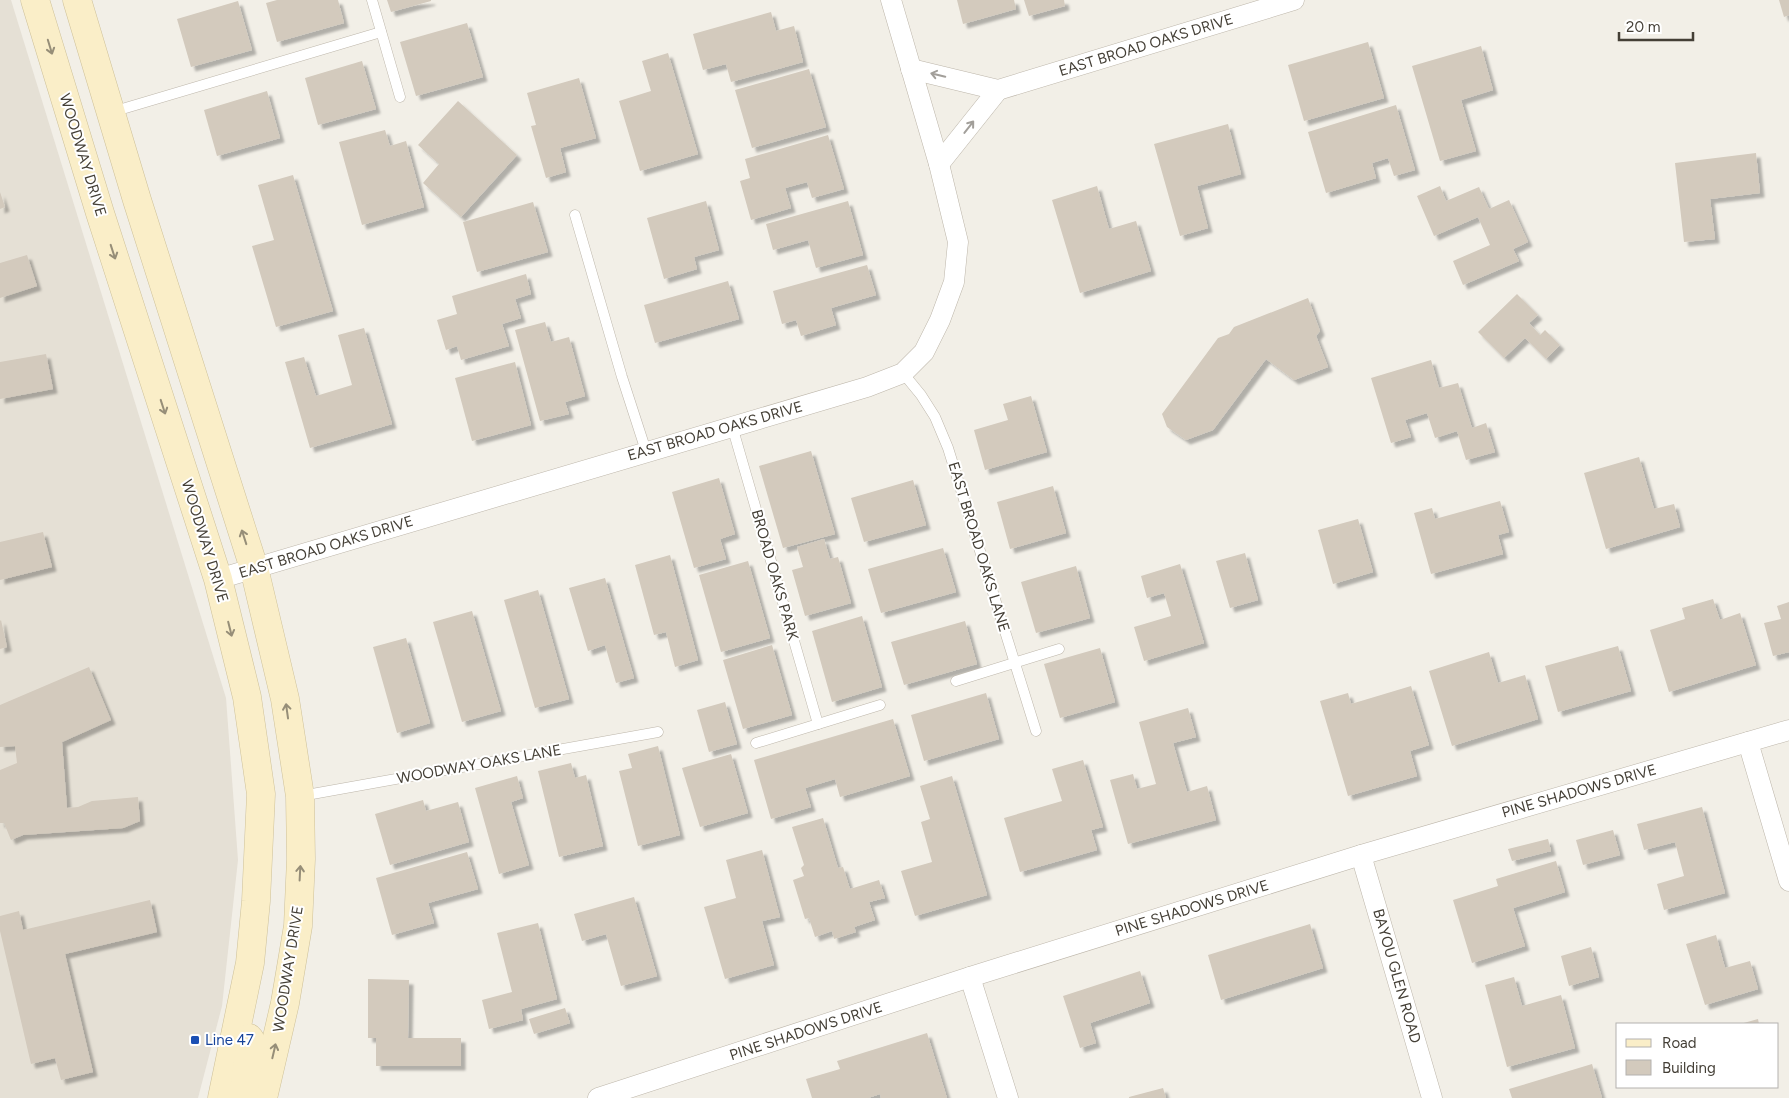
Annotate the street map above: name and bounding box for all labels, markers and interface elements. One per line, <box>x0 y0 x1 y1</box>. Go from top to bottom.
street label: EAST BROAD OAKS DRIVE <box>1057 10 1235 80</box>
scale bar <box>1619 10 1693 42</box>
text: 20 m <box>1626 18 1660 36</box>
one-way arrow <box>45 38 55 54</box>
one-way arrow <box>930 70 946 79</box>
street label: WOODWAY DRIVE <box>56 91 110 219</box>
one-way arrow <box>963 121 974 134</box>
one-way arrow <box>109 244 118 259</box>
street label: EAST BROAD OAKS DRIVE <box>625 397 805 465</box>
one-way arrow <box>158 398 168 414</box>
street label: EAST BROAD OAKS LANE <box>945 460 1013 634</box>
street label: WOODWAY DRIVE <box>178 477 232 605</box>
street label: BROAD OAKS PARK <box>748 507 803 643</box>
street label: EAST BROAD OAKS DRIVE <box>237 512 415 582</box>
one-way arrow <box>239 529 248 545</box>
one-way arrow <box>226 621 235 637</box>
one-way arrow <box>282 704 292 720</box>
street label: WOODWAY OAKS LANE <box>395 741 563 787</box>
street label: PINE SHADOWS DRIVE <box>1500 760 1658 822</box>
one-way arrow <box>296 865 305 881</box>
street label: PINE SHADOWS DRIVE <box>1113 876 1271 940</box>
street label: WOODWAY DRIVE <box>269 905 307 1033</box>
street label: BAYOU GLEN ROAD <box>1369 907 1425 1045</box>
street label: PINE SHADOWS DRIVE <box>727 998 885 1064</box>
legend <box>1616 1023 1779 1088</box>
place label: Line 47 <box>205 1031 254 1049</box>
marker: Line 47 <box>189 1034 201 1046</box>
text: Road <box>1662 1034 1697 1052</box>
one-way arrow <box>270 1043 279 1059</box>
text: Building <box>1662 1059 1716 1077</box>

